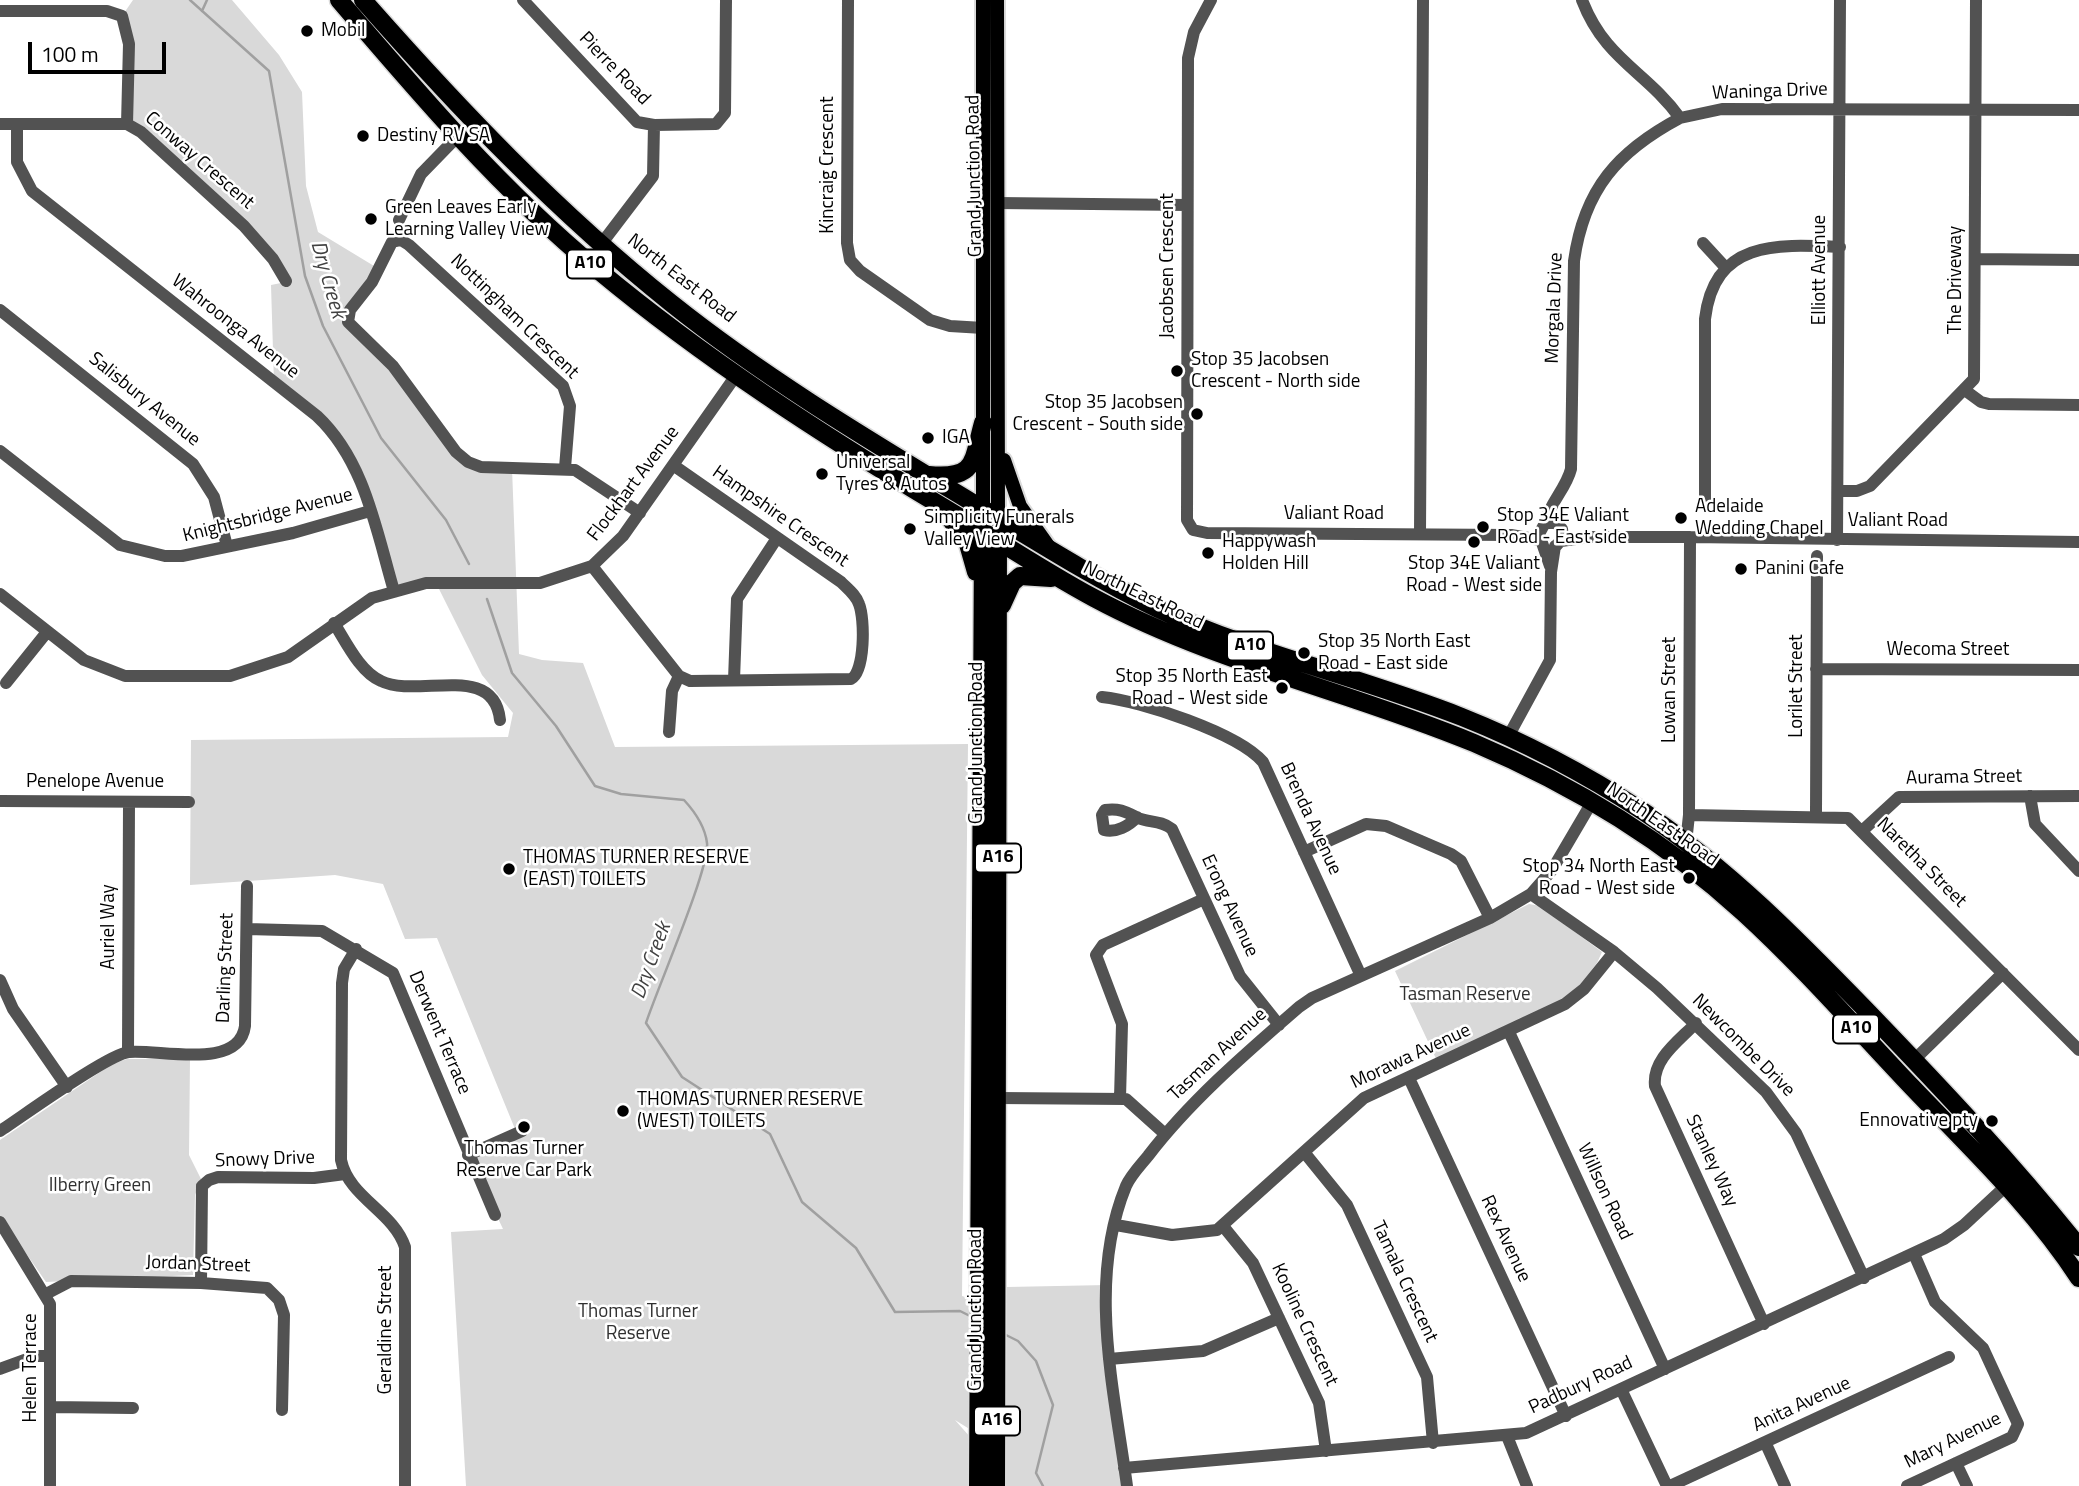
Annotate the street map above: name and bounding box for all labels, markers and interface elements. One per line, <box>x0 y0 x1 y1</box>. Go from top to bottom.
place label: Mobil <box>321 20 365 42</box>
marker: Mobil <box>299 23 315 39</box>
scale bar <box>32 28 170 72</box>
street label: Pierre Road <box>574 28 654 110</box>
text: 100 m <box>41 38 98 70</box>
street label: Waninga Drive <box>1712 79 1828 105</box>
street label: Grand Junction Road <box>962 94 988 258</box>
street label: Kincraig Crescent <box>817 96 839 234</box>
street label: Conway Crescent <box>140 107 258 215</box>
place label: Destiny RV SA <box>377 125 490 147</box>
marker: Destiny RV SA <box>355 128 371 144</box>
street label: Jacobsen Crescent <box>1157 193 1179 339</box>
place label: Green Leaves Early Learning Valley View <box>385 197 549 241</box>
marker: Green Leaves Early Learning Valley View <box>363 211 379 227</box>
street label: Elliott Avenue <box>1809 215 1831 325</box>
street label: The Driveway <box>1945 226 1967 334</box>
street label: North East Road <box>622 230 740 328</box>
water label: Dry Creek <box>304 238 350 322</box>
street label: Nottingham Crescent <box>445 250 583 384</box>
road number: A10 <box>567 250 613 278</box>
street label: Morgala Drive <box>1542 252 1568 364</box>
street label: Wahroonga Avenue <box>167 270 303 384</box>
street label: Salisbury Avenue <box>84 348 204 452</box>
place label: Stop 35 Jacobsen Crescent - North side <box>1191 349 1360 393</box>
marker: Stop 35 Jacobsen Crescent - North side <box>1169 363 1185 379</box>
place label: Stop 35 Jacobsen Crescent - South side <box>1013 392 1183 436</box>
marker: Stop 35 Jacobsen Crescent - South side <box>1189 406 1205 422</box>
street label: Flockhart Avenue <box>583 422 685 546</box>
place label: IGA <box>942 427 970 449</box>
marker: IGA <box>920 430 936 446</box>
place label: Universal Tyres & Autos <box>836 452 947 496</box>
street label: Hampshire Crescent <box>707 461 853 573</box>
marker: Universal Tyres & Autos <box>814 466 830 482</box>
street label: Knightsbridge Avenue <box>181 484 355 548</box>
place label: Adelaide Wedding Chapel <box>1695 496 1824 540</box>
street label: Valiant Road <box>1284 503 1384 525</box>
place label: Stop 34E Valiant Road - East side <box>1497 505 1629 549</box>
place label: Simplicity Funerals Valley View <box>924 507 1074 551</box>
marker: Adelaide Wedding Chapel <box>1673 510 1689 526</box>
street label: Valiant Road <box>1848 510 1948 532</box>
marker: Stop 34E Valiant Road - East side <box>1475 519 1491 535</box>
marker: Simplicity Funerals Valley View <box>902 521 918 537</box>
place label: Happywash Holden Hill <box>1222 531 1316 575</box>
marker: Stop 34E Valiant Road - West side <box>1466 534 1482 550</box>
marker: Happywash Holden Hill <box>1200 545 1216 561</box>
place label: Stop 34E Valiant Road - West side <box>1406 553 1542 597</box>
street label: North East Road <box>1079 557 1207 635</box>
place label: Panini Cafe <box>1755 558 1844 580</box>
marker: Panini Cafe <box>1733 561 1749 577</box>
place label: Stop 35 North East Road - East side <box>1318 631 1470 675</box>
road number: A10 <box>1227 632 1273 660</box>
street label: Lorilet Street <box>1786 634 1808 738</box>
street label: Lowan Street <box>1659 637 1681 743</box>
street label: Wecoma Street <box>1887 639 2009 661</box>
marker: Stop 35 North East Road - East side <box>1296 645 1312 661</box>
street label: Grand Junction Road <box>966 662 988 824</box>
place label: Stop 35 North East Road - West side <box>1116 666 1268 710</box>
marker: Stop 35 North East Road - West side <box>1274 680 1290 696</box>
street label: Brenda Avenue <box>1274 759 1346 879</box>
street label: Aurama Street <box>1906 766 2022 790</box>
street label: Penelope Avenue <box>26 771 164 793</box>
street label: North East Road <box>1602 778 1722 872</box>
street label: Naretha Street <box>1871 813 1971 913</box>
road number: A16 <box>975 844 1021 872</box>
place label: THOMAS TURNER RESERVE (EAST) TOILETS <box>523 847 749 891</box>
street label: Erong Avenue <box>1195 851 1263 961</box>
place label: Stop 34 North East Road - West side <box>1523 856 1675 900</box>
marker: THOMAS TURNER RESERVE (EAST) TOILETS <box>501 861 517 877</box>
marker: Stop 34 North East Road - West side <box>1681 870 1697 886</box>
street label: Auriel Way <box>98 884 120 970</box>
street label: Darling Street <box>213 913 239 1023</box>
water label: Dry Creek <box>627 919 677 1003</box>
street label: Derwent Terrace <box>403 968 475 1098</box>
park label: Tasman Reserve <box>1399 984 1531 1006</box>
street label: Newcombe Drive <box>1687 990 1799 1102</box>
street label: Tasman Avenue <box>1164 1004 1272 1106</box>
road number: A10 <box>1833 1014 1879 1044</box>
street label: Morawa Avenue <box>1347 1019 1475 1095</box>
place label: THOMAS TURNER RESERVE (WEST) TOILETS <box>637 1089 863 1133</box>
marker: THOMAS TURNER RESERVE (WEST) TOILETS <box>615 1103 631 1119</box>
place label: Ennovative pty <box>1859 1110 1978 1132</box>
street label: Stanley Way <box>1680 1111 1742 1211</box>
marker: Ennovative pty <box>1984 1113 2000 1129</box>
marker: Thomas Turner Reserve Car Park <box>516 1119 532 1135</box>
place label: Thomas Turner Reserve Car Park <box>456 1138 592 1182</box>
street label: Willson Road <box>1572 1140 1636 1244</box>
street label: Snowy Drive <box>215 1147 315 1173</box>
park label: Ilberry Green <box>49 1175 151 1197</box>
street label: Rex Avenue <box>1475 1192 1535 1286</box>
street label: Tamala Crescent <box>1366 1218 1442 1346</box>
street label: Grand Junction Road <box>965 1229 987 1391</box>
street label: Jordan Street <box>145 1252 251 1278</box>
street label: Kooline Crescent <box>1266 1260 1342 1390</box>
street label: Geraldine Street <box>375 1266 397 1394</box>
park label: Thomas Turner Reserve <box>578 1301 698 1345</box>
street label: Helen Terrace <box>20 1314 42 1422</box>
street label: Padbury Road <box>1525 1352 1637 1420</box>
street label: Anita Avenue <box>1749 1372 1855 1438</box>
road number: A16 <box>974 1406 1020 1436</box>
street label: Mary Avenue <box>1901 1408 2005 1474</box>

